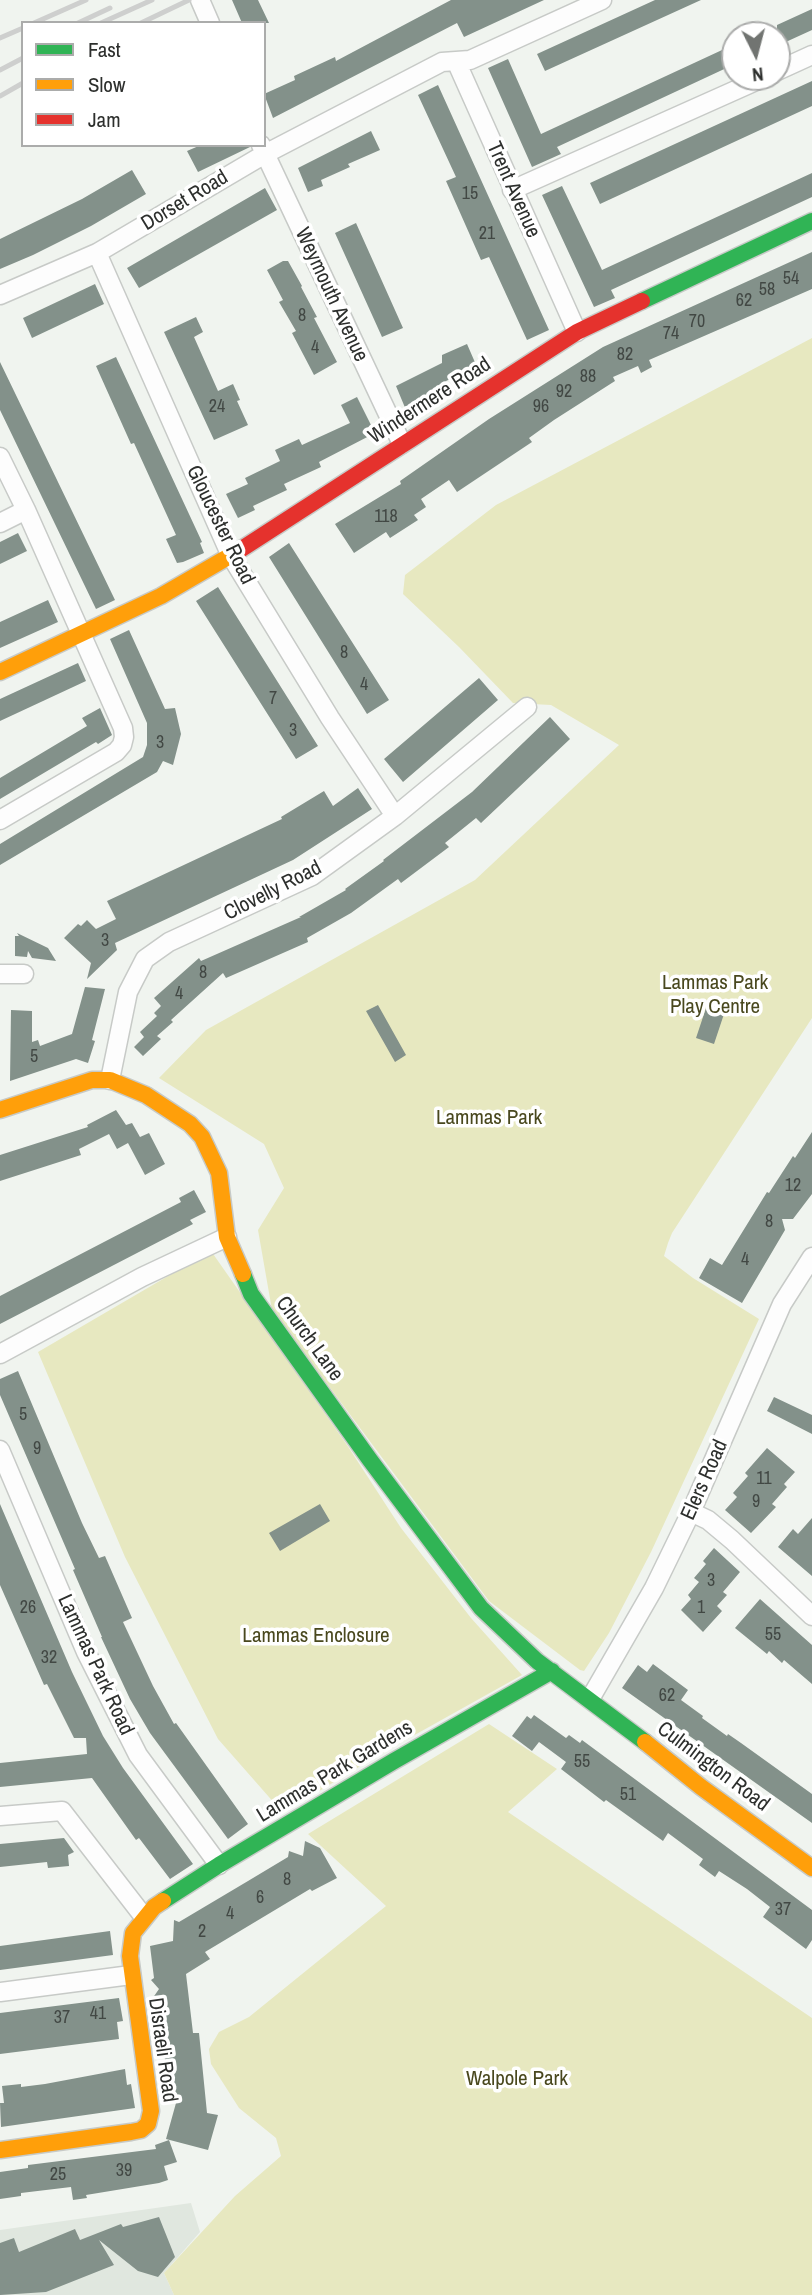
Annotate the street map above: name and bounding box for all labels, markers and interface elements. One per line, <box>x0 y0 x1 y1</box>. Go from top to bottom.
legend <box>21 21 266 147</box>
north arrow <box>721 21 791 91</box>
text: Fast <box>88 35 121 64</box>
text: N <box>751 61 765 88</box>
text: Slow <box>88 70 125 99</box>
text: Jam <box>88 105 121 134</box>
street label: Trent Avenue <box>481 138 545 242</box>
street label: Dorset Road <box>137 165 233 237</box>
house number: 15 <box>462 183 478 205</box>
house number: 21 <box>479 223 495 245</box>
street label: Weymouth Avenue <box>289 224 373 366</box>
house number: 54 <box>783 268 799 290</box>
house number: 58 <box>759 279 775 301</box>
house number: 62 <box>736 290 752 312</box>
house number: 8 <box>298 305 306 327</box>
house number: 70 <box>689 311 705 333</box>
house number: 74 <box>663 323 679 345</box>
house number: 4 <box>311 337 319 359</box>
house number: 82 <box>617 344 633 366</box>
street label: Windermere Road <box>364 352 496 450</box>
house number: 88 <box>580 366 596 388</box>
house number: 92 <box>556 381 572 403</box>
house number: 24 <box>209 396 225 418</box>
house number: 96 <box>533 396 549 418</box>
street label: Gloucester Road <box>180 461 260 589</box>
house number: 118 <box>374 506 398 528</box>
house number: 8 <box>340 642 348 664</box>
house number: 4 <box>360 674 368 696</box>
house number: 7 <box>269 688 277 710</box>
house number: 3 <box>289 720 297 742</box>
house number: 3 <box>156 732 164 754</box>
street label: Clovelly Road <box>220 856 326 926</box>
house number: 3 <box>101 930 109 952</box>
house number: 8 <box>199 962 207 984</box>
park label: Lammas Park Play Centre <box>662 970 768 1020</box>
house number: 4 <box>175 983 183 1005</box>
house number: 5 <box>30 1046 38 1068</box>
park label: Lammas Park <box>436 1105 542 1131</box>
house number: 12 <box>785 1175 801 1197</box>
house number: 8 <box>765 1211 773 1233</box>
house number: 4 <box>741 1249 749 1271</box>
street label: Church Lane <box>270 1292 348 1386</box>
house number: 5 <box>19 1404 27 1426</box>
street label: Elers Road <box>676 1436 734 1524</box>
house number: 9 <box>33 1438 41 1460</box>
house number: 11 <box>756 1468 772 1490</box>
house number: 9 <box>752 1491 760 1513</box>
house number: 3 <box>707 1570 715 1592</box>
street label: Lammas Park Road <box>51 1591 139 1739</box>
house number: 26 <box>20 1597 36 1619</box>
house number: 1 <box>697 1597 705 1619</box>
park label: Lammas Enclosure <box>242 1623 390 1649</box>
house number: 55 <box>765 1624 781 1646</box>
house number: 32 <box>41 1647 57 1669</box>
house number: 62 <box>659 1685 675 1707</box>
street label: Lammas Park Gardens <box>253 1716 417 1828</box>
street label: Culmington Road <box>652 1717 774 1817</box>
house number: 55 <box>574 1751 590 1773</box>
house number: 51 <box>620 1784 636 1806</box>
house number: 8 <box>283 1869 291 1891</box>
house number: 6 <box>256 1887 264 1909</box>
house number: 37 <box>775 1899 791 1921</box>
house number: 4 <box>226 1903 234 1925</box>
house number: 2 <box>198 1921 206 1943</box>
street label: Disraeli Road <box>142 1996 182 2104</box>
house number: 41 <box>90 2003 106 2025</box>
house number: 37 <box>54 2007 70 2029</box>
park label: Walpole Park <box>466 2066 568 2092</box>
house number: 39 <box>116 2160 132 2182</box>
house number: 25 <box>50 2164 66 2186</box>

